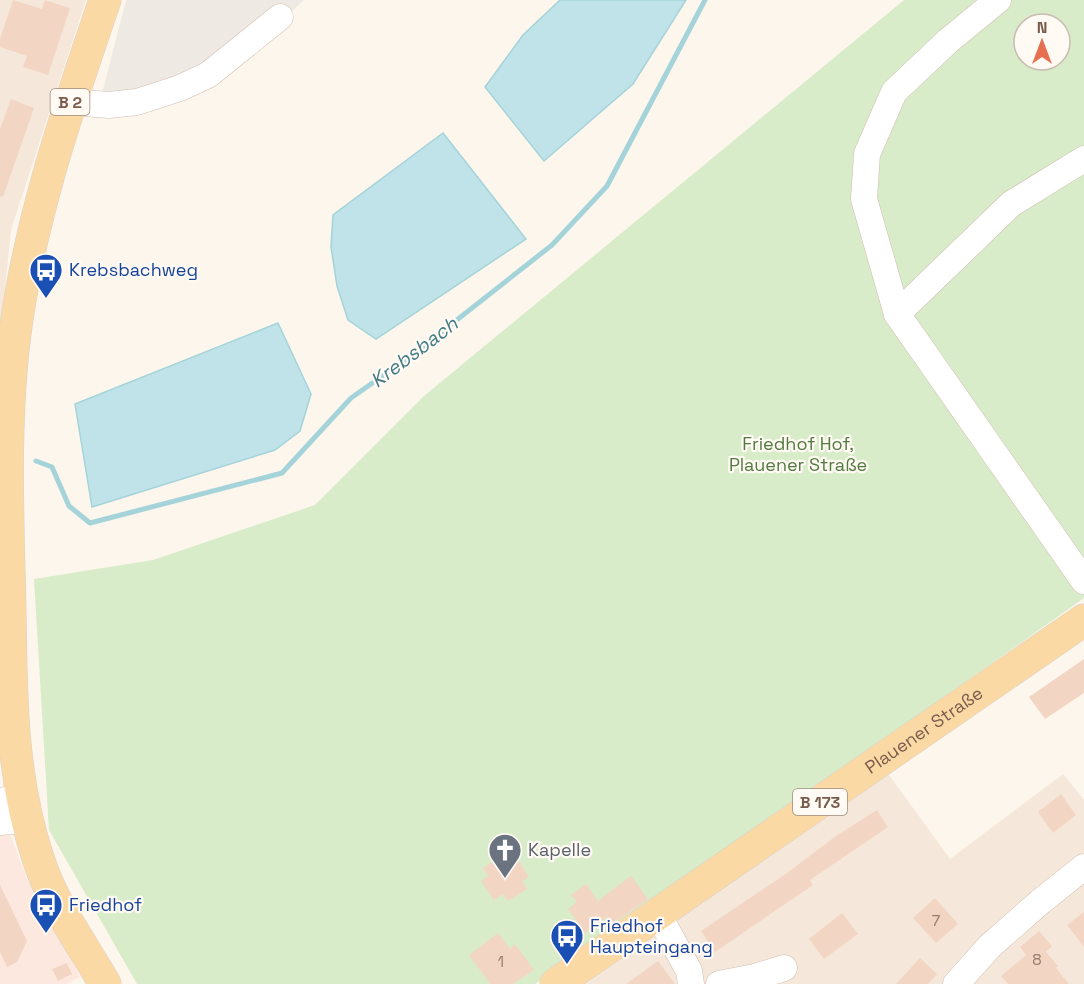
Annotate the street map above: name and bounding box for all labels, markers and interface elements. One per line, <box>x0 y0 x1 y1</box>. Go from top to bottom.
north arrow <box>1012 12 1072 72</box>
text: N <box>1037 17 1047 38</box>
road number: B 2 <box>50 89 90 115</box>
bus stop icon: Krebsbachweg <box>28 252 64 299</box>
place label: Krebsbachweg <box>69 258 198 281</box>
water label: Krebsbach <box>365 310 464 393</box>
park label: Friedhof Hof, Plauener Straße <box>729 432 867 476</box>
street label: Plauener Straße <box>860 681 987 779</box>
road number: B 173 <box>793 789 847 815</box>
church icon: Kapelle <box>487 832 523 879</box>
place label: Kapelle <box>528 838 591 861</box>
bus stop icon: Friedhof <box>28 887 64 934</box>
place label: Friedhof <box>69 893 142 916</box>
house number: 7 <box>932 911 940 930</box>
place label: Friedhof Haupteingang <box>590 914 713 958</box>
bus stop icon: Friedhof Haupteingang <box>549 918 585 965</box>
house number: 8 <box>1032 950 1042 969</box>
house number: 1 <box>498 952 504 971</box>

